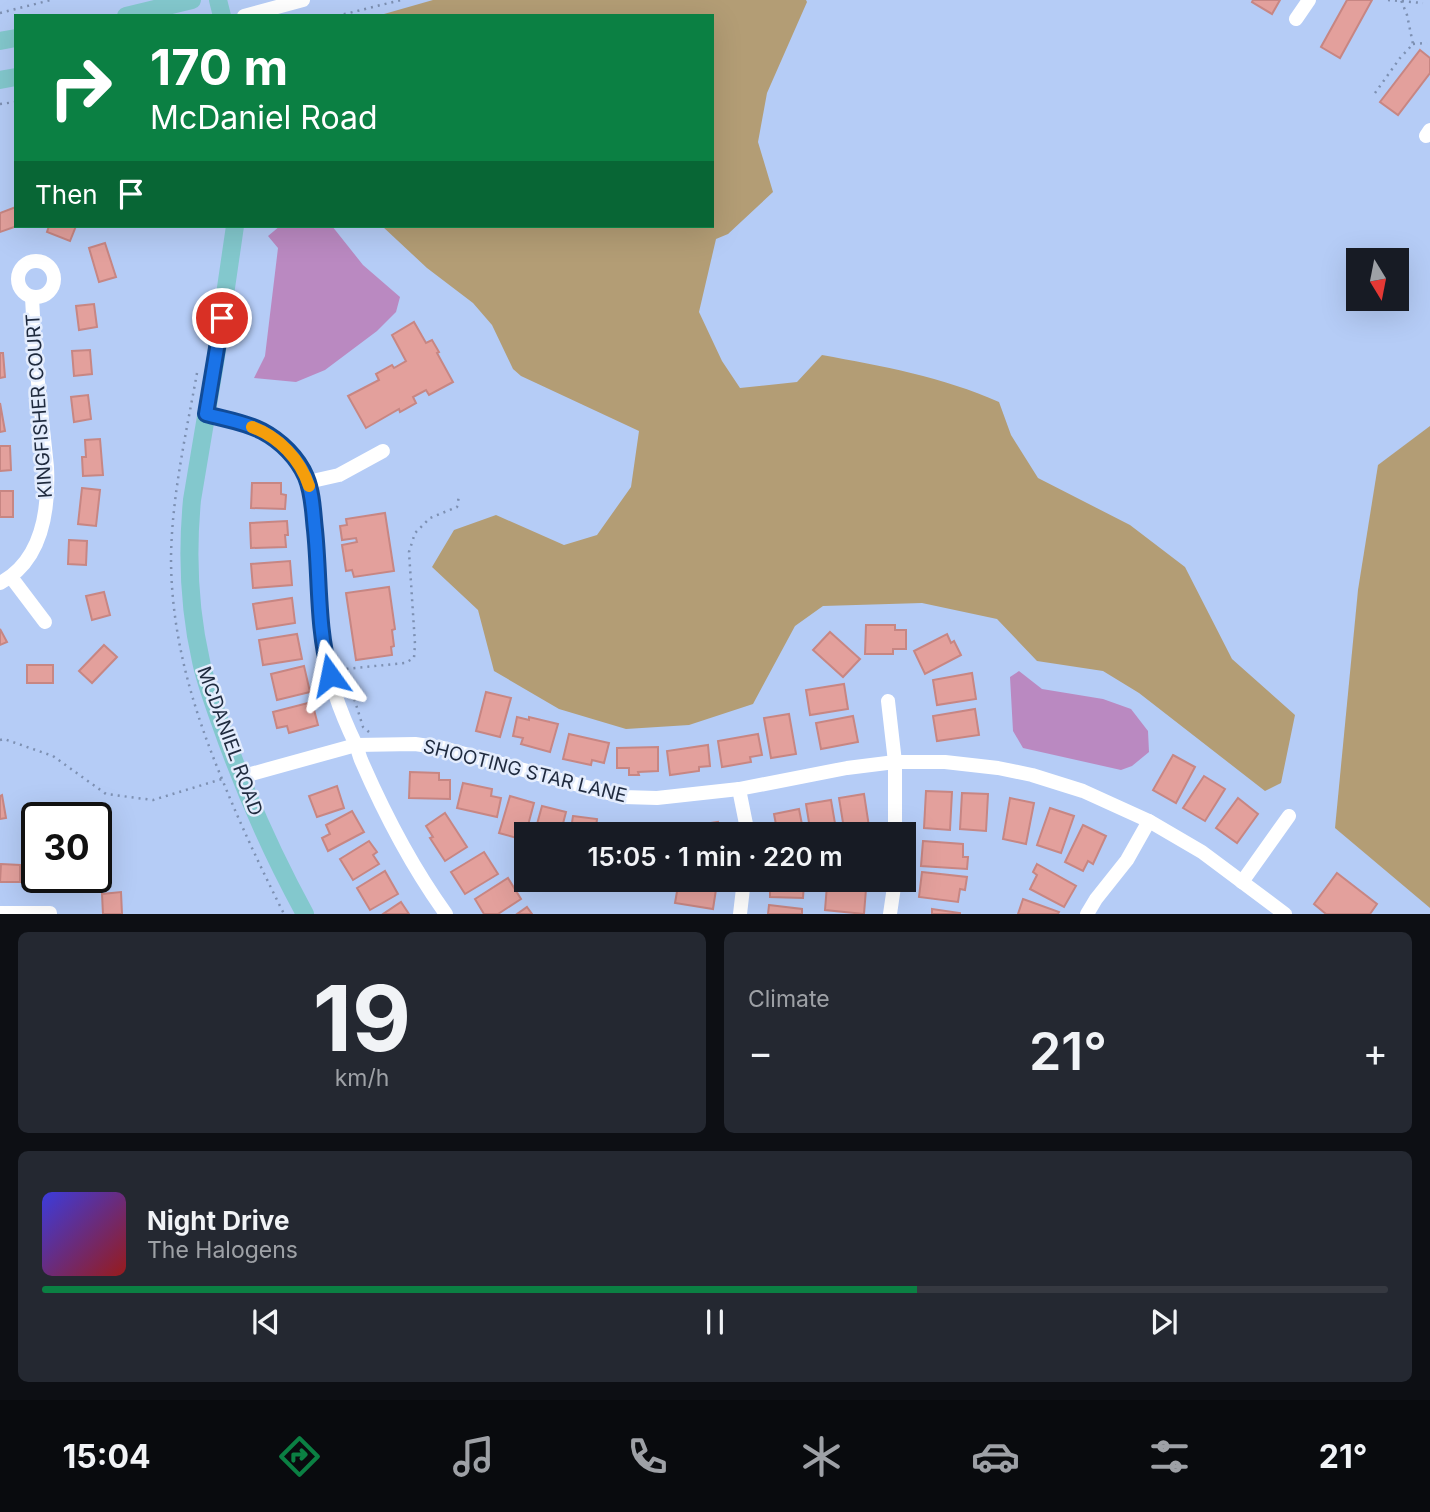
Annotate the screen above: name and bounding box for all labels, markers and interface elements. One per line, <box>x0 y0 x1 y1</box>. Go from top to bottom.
text: 170 m <box>150 38 288 97</box>
icon: right <box>35 42 126 133</box>
text: McDaniel Road <box>150 98 378 137</box>
icon: arrive <box>112 175 150 213</box>
text: Then <box>35 179 98 210</box>
north arrow <box>1346 248 1409 312</box>
map controls <box>1346 248 1409 311</box>
pin <box>192 288 252 348</box>
icon: arrive <box>203 299 241 337</box>
street label: KINGFISHER COURT <box>21 313 57 499</box>
position arrow <box>293 638 367 712</box>
street label: MCDANIEL ROAD <box>192 663 268 819</box>
street label: SHOOTING STAR LANE <box>421 735 629 807</box>
speed limit sign: 30 <box>21 802 112 893</box>
text: 15:05 · 1 min · 220 m <box>587 841 843 872</box>
text: 19 <box>313 963 411 1073</box>
text: Climate <box>748 985 830 1013</box>
text: 21° <box>1029 1020 1107 1083</box>
text: − <box>748 1029 773 1075</box>
text: + <box>1363 1029 1388 1075</box>
text: km/h <box>335 1064 389 1092</box>
text: Night Drive <box>147 1205 289 1236</box>
text: The Halogens <box>147 1236 298 1264</box>
icon: previous <box>247 1303 285 1341</box>
icon: pause <box>696 1303 734 1341</box>
icon: next <box>1145 1303 1183 1341</box>
icon: directions <box>275 1432 324 1481</box>
icon: music <box>449 1432 498 1481</box>
icon: phone <box>623 1432 672 1481</box>
icon: climate <box>797 1432 846 1481</box>
icon: car <box>971 1432 1020 1481</box>
icon: filters <box>1145 1432 1194 1481</box>
text: 15:04 <box>62 1437 151 1476</box>
text: 21° <box>1319 1437 1367 1476</box>

